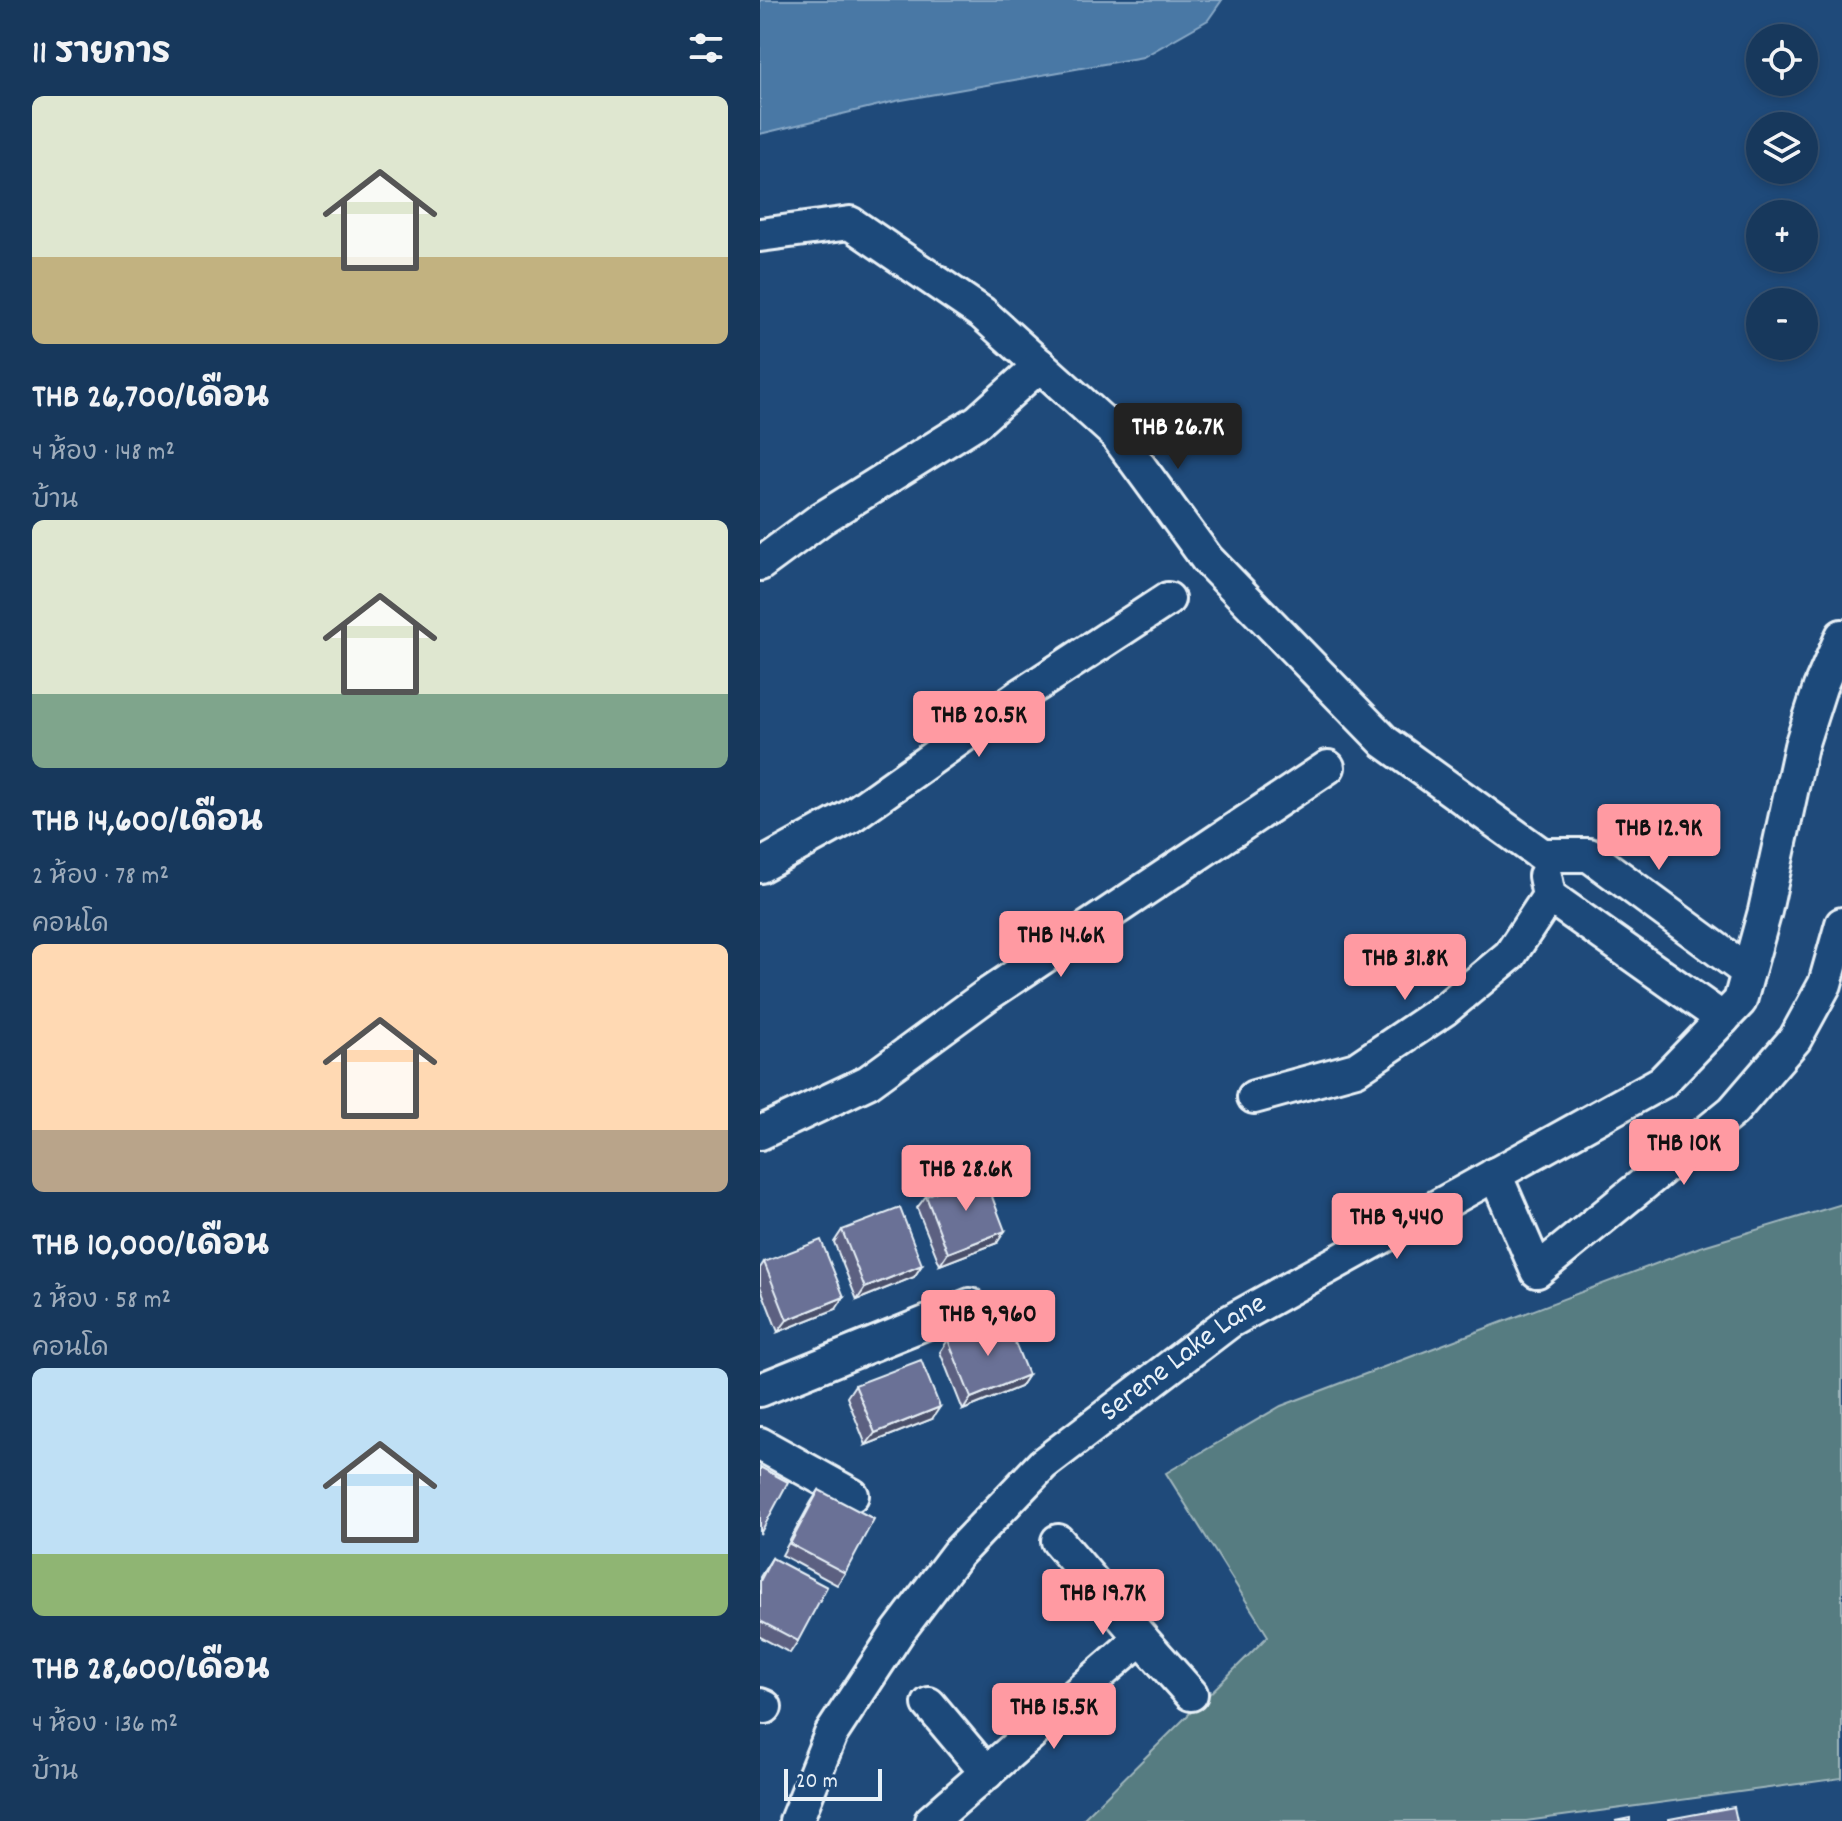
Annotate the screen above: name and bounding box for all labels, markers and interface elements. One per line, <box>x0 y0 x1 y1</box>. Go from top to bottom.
map controls <box>1746 24 1818 360</box>
button: locate <box>1746 24 1818 96</box>
icon: filters <box>684 26 728 70</box>
text: 11 รายการ <box>32 31 171 80</box>
button: layers <box>1746 112 1818 184</box>
icon: home <box>308 148 452 292</box>
button: + <box>1746 200 1818 272</box>
button: − <box>1746 288 1818 360</box>
text: THB 26,700/เดือน <box>32 375 269 424</box>
pin: THB 26.7K <box>1086 403 1270 471</box>
text: THB 26.7K <box>1132 410 1224 447</box>
text: 4 ห้อง · 148 m² <box>32 435 175 472</box>
text: บ้าน <box>32 483 78 520</box>
icon: home <box>308 572 452 716</box>
pin: THB 20.5K <box>887 691 1071 759</box>
text: THB 20.5K <box>931 698 1027 735</box>
text: THB 14,600/เดือน <box>32 799 263 848</box>
pin: THB 12.9K <box>1567 804 1751 872</box>
text: THB 12.9K <box>1615 811 1703 848</box>
text: 2 ห้อง · 78 m² <box>32 859 169 896</box>
text: คอนโด <box>32 907 109 944</box>
pin: THB 14.6K <box>969 911 1153 979</box>
text: THB 14.6K <box>1017 918 1105 955</box>
pin: THB 31.8K <box>1313 934 1497 1002</box>
text: THB 31.8K <box>1362 941 1448 978</box>
icon: home <box>308 996 452 1140</box>
pin: THB 10K <box>1610 1119 1758 1187</box>
text: THB 10K <box>1647 1126 1721 1163</box>
pin: THB 28.6K <box>874 1145 1058 1213</box>
text: THB 28.6K <box>920 1152 1012 1189</box>
pin: THB 9,440 <box>1305 1193 1489 1261</box>
text: THB 9,440 <box>1350 1200 1444 1237</box>
text: THB 10,000/เดือน <box>32 1223 269 1272</box>
text: 2 ห้อง · 58 m² <box>32 1283 171 1320</box>
street label: Serene Lake Lane <box>1092 1284 1275 1434</box>
pin: THB 9,960 <box>896 1290 1080 1358</box>
text: THB 9,960 <box>939 1297 1037 1334</box>
text: คอนโด <box>32 1331 109 1368</box>
icon: home <box>308 1420 452 1564</box>
pin: THB 19.7K <box>1011 1569 1195 1637</box>
text: THB 19.7K <box>1060 1576 1146 1613</box>
text: THB 28,600/เดือน <box>32 1647 270 1696</box>
pin: THB 15.5K <box>962 1683 1146 1751</box>
text: THB 15.5K <box>1010 1690 1098 1727</box>
text: 4 ห้อง · 136 m² <box>32 1707 178 1744</box>
text: บ้าน <box>32 1755 78 1792</box>
scale bar <box>784 1765 882 1801</box>
text: 20 m <box>796 1767 838 1798</box>

